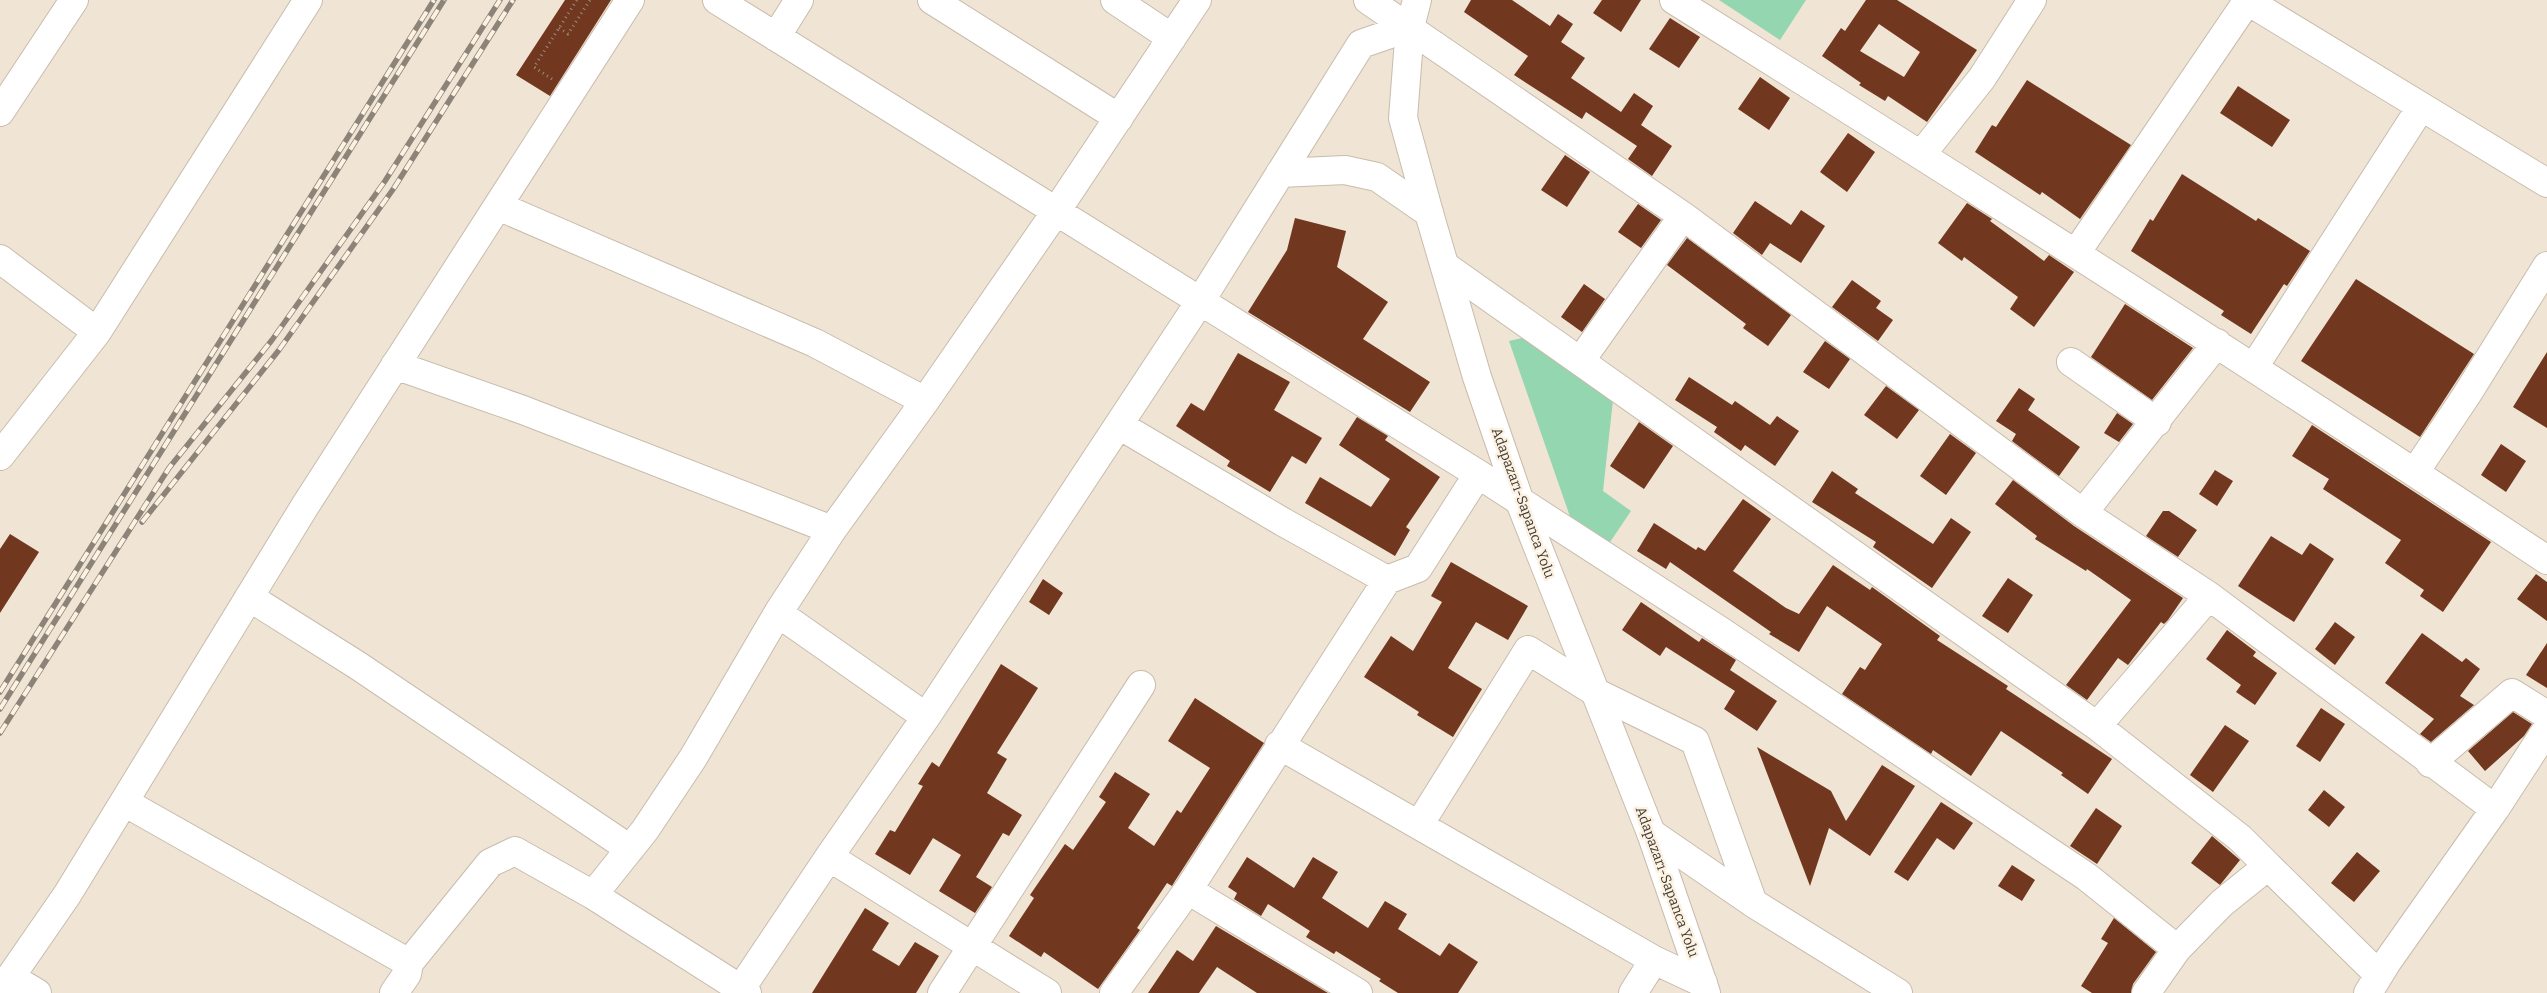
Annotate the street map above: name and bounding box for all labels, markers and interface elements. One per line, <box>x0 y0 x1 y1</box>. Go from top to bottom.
street label: Adapazarı-Sapanca Yolu <box>1488 425 1558 581</box>
street label: Adapazarı-Sapanca Yolu <box>1632 804 1702 960</box>

